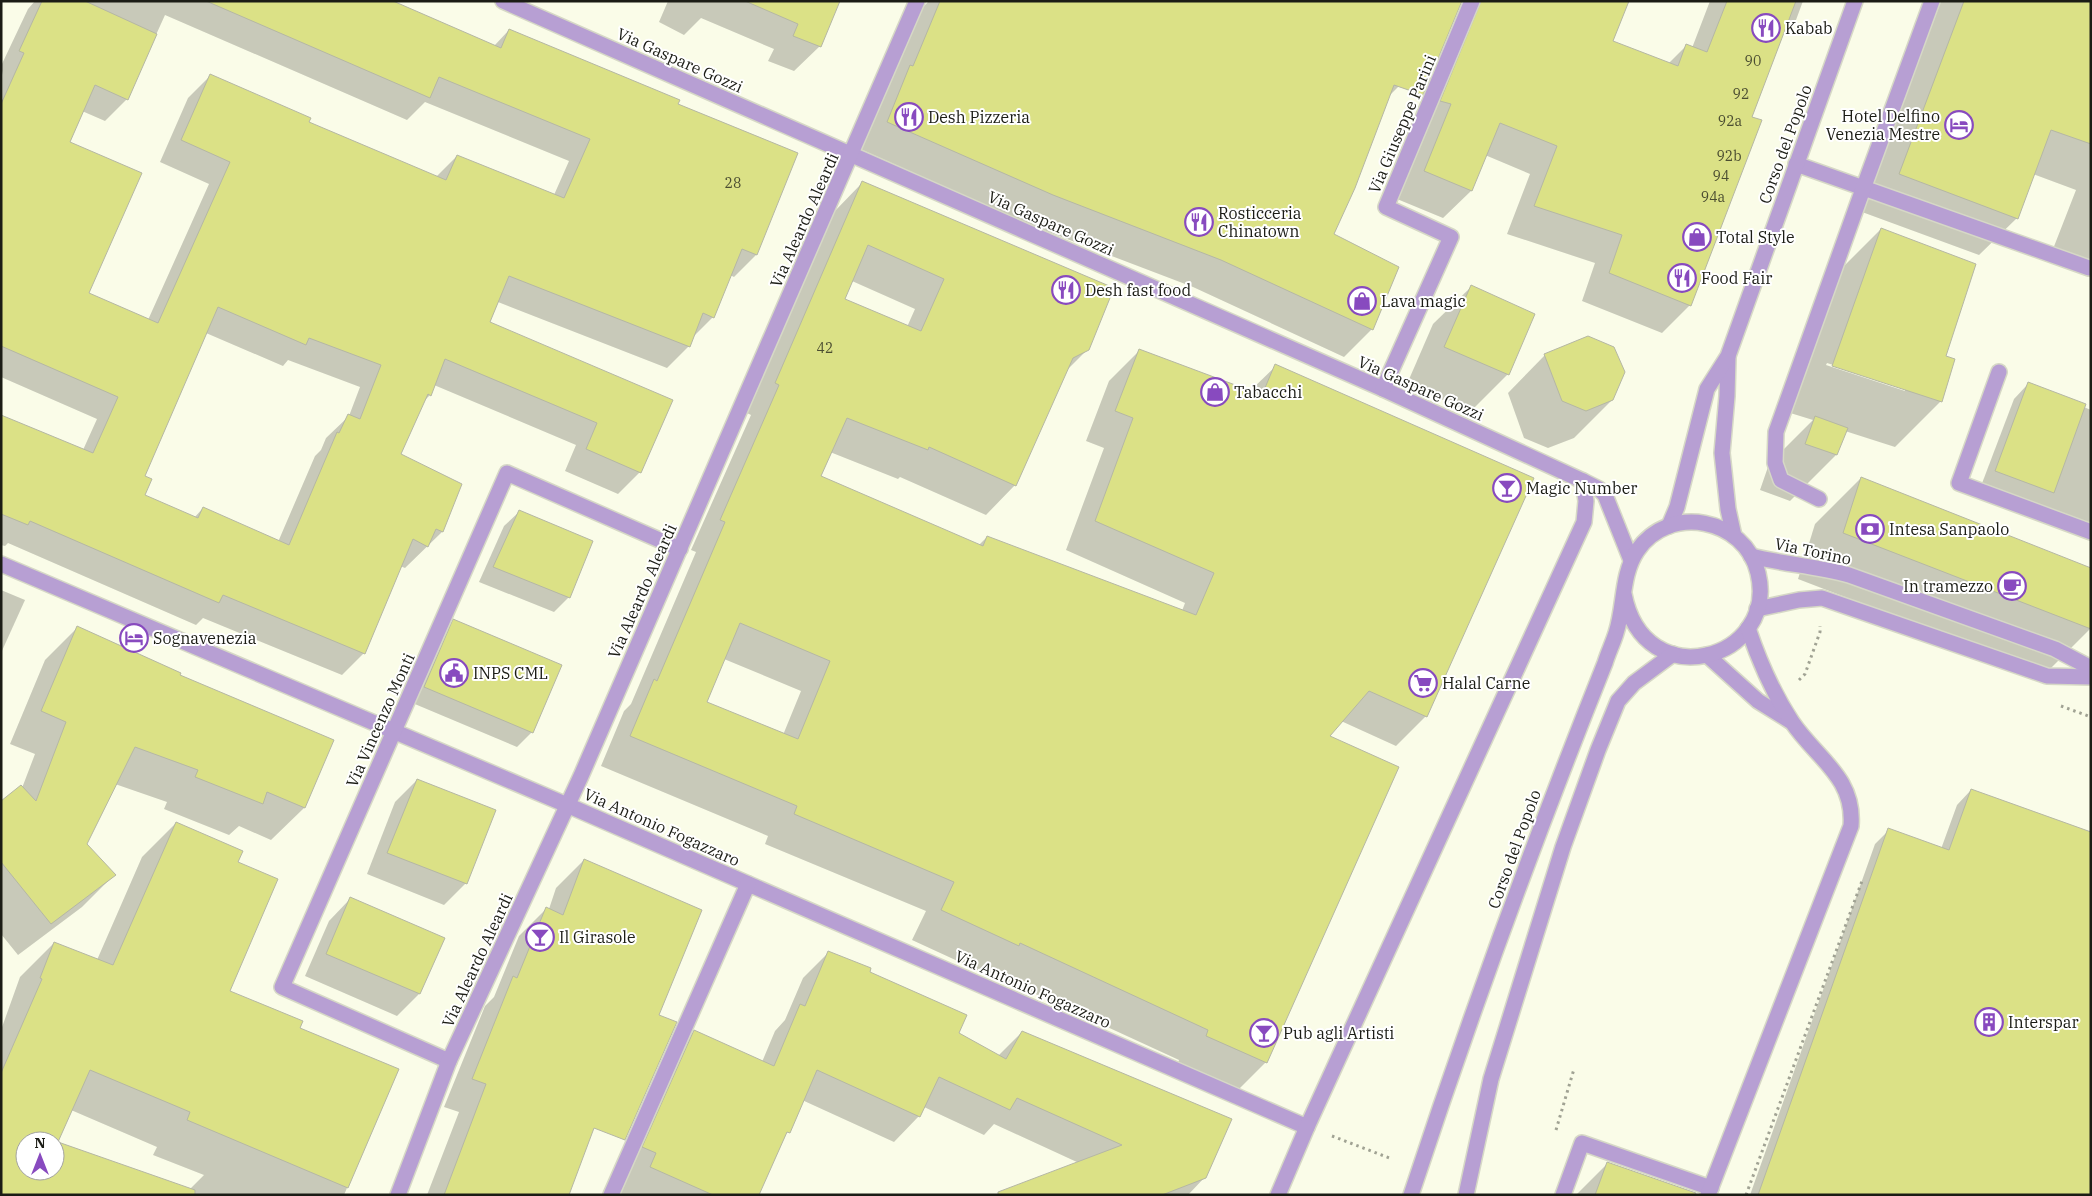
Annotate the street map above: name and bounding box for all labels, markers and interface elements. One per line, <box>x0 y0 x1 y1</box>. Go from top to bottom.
restaurant icon: Kabab <box>1751 13 1781 43</box>
place label: Kabab <box>1785 18 1833 38</box>
street label: Via Gaspare Gozzi <box>614 23 746 97</box>
street label: Via Giuseppe Parini <box>1364 52 1440 196</box>
house number: 90 <box>1745 52 1761 70</box>
street label: Corso del Popolo <box>1754 82 1816 206</box>
house number: 92 <box>1733 85 1749 103</box>
restaurant icon: Desh Pizzeria <box>894 102 924 132</box>
place label: Hotel Delfino Venezia Mestre <box>1826 106 1940 144</box>
place label: Desh Pizzeria <box>928 107 1030 127</box>
hotel icon: Hotel Delfino Venezia Mestre <box>1944 110 1974 140</box>
house number: 92a <box>1718 112 1743 130</box>
house number: 92b <box>1716 147 1742 165</box>
street label: Via Aleardo Aleardi <box>765 150 843 290</box>
house number: 94 <box>1713 167 1729 185</box>
house number: 28 <box>725 174 741 192</box>
street label: Via Gaspare Gozzi <box>985 186 1117 260</box>
house number: 94a <box>1701 188 1726 206</box>
place label: Rosticceria Chinatown <box>1218 203 1302 241</box>
restaurant icon: Rosticceria Chinatown <box>1184 207 1214 237</box>
shop icon: Total Style <box>1682 222 1712 252</box>
place label: Total Style <box>1716 227 1795 247</box>
restaurant icon: Food Fair <box>1667 263 1697 293</box>
place label: Food Fair <box>1701 268 1772 288</box>
restaurant icon: Desh fast food <box>1051 275 1081 305</box>
place label: Desh fast food <box>1085 280 1191 300</box>
shop icon: Lava magic <box>1347 286 1377 316</box>
place label: Lava magic <box>1381 291 1466 311</box>
house number: 42 <box>817 339 833 357</box>
street label: Via Gaspare Gozzi <box>1355 351 1487 425</box>
shop icon: Tabacchi <box>1200 377 1230 407</box>
place label: Tabacchi <box>1234 382 1302 402</box>
bar icon: Magic Number <box>1492 473 1522 503</box>
place label: Magic Number <box>1526 478 1637 498</box>
bank icon: Intesa Sanpaolo <box>1855 514 1885 544</box>
place label: Intesa Sanpaolo <box>1889 519 2009 539</box>
street label: Via Aleardo Aleardi <box>603 521 681 661</box>
street label: Via Torino <box>1773 533 1853 569</box>
cafe icon: In tramezzo <box>1997 571 2027 601</box>
place label: In tramezzo <box>1903 576 1993 596</box>
hotel icon: Sognavenezia <box>119 623 149 653</box>
place label: Sognavenezia <box>153 628 257 648</box>
street label: Via Vincenzo Monti <box>341 650 419 790</box>
public building icon: INPS CML <box>439 658 469 688</box>
place label: INPS CML <box>473 663 548 683</box>
supermarket icon: Halal Carne <box>1408 668 1438 698</box>
place label: Halal Carne <box>1442 673 1530 693</box>
street label: Via Antonio Fogazzaro <box>581 784 743 870</box>
street label: Corso del Popolo <box>1483 787 1545 911</box>
street label: Via Aleardo Aleardi <box>437 890 517 1030</box>
bar icon: Il Girasole <box>525 922 555 952</box>
place label: Il Girasole <box>559 927 636 947</box>
street label: Via Antonio Fogazzaro <box>952 946 1114 1032</box>
building icon: Interspar <box>1974 1007 2004 1037</box>
place label: Interspar <box>2008 1012 2079 1032</box>
bar icon: Pub agli Artisti <box>1249 1018 1279 1048</box>
place label: Pub agli Artisti <box>1283 1023 1394 1043</box>
north arrow <box>15 1131 65 1181</box>
text: N <box>34 1134 46 1152</box>

